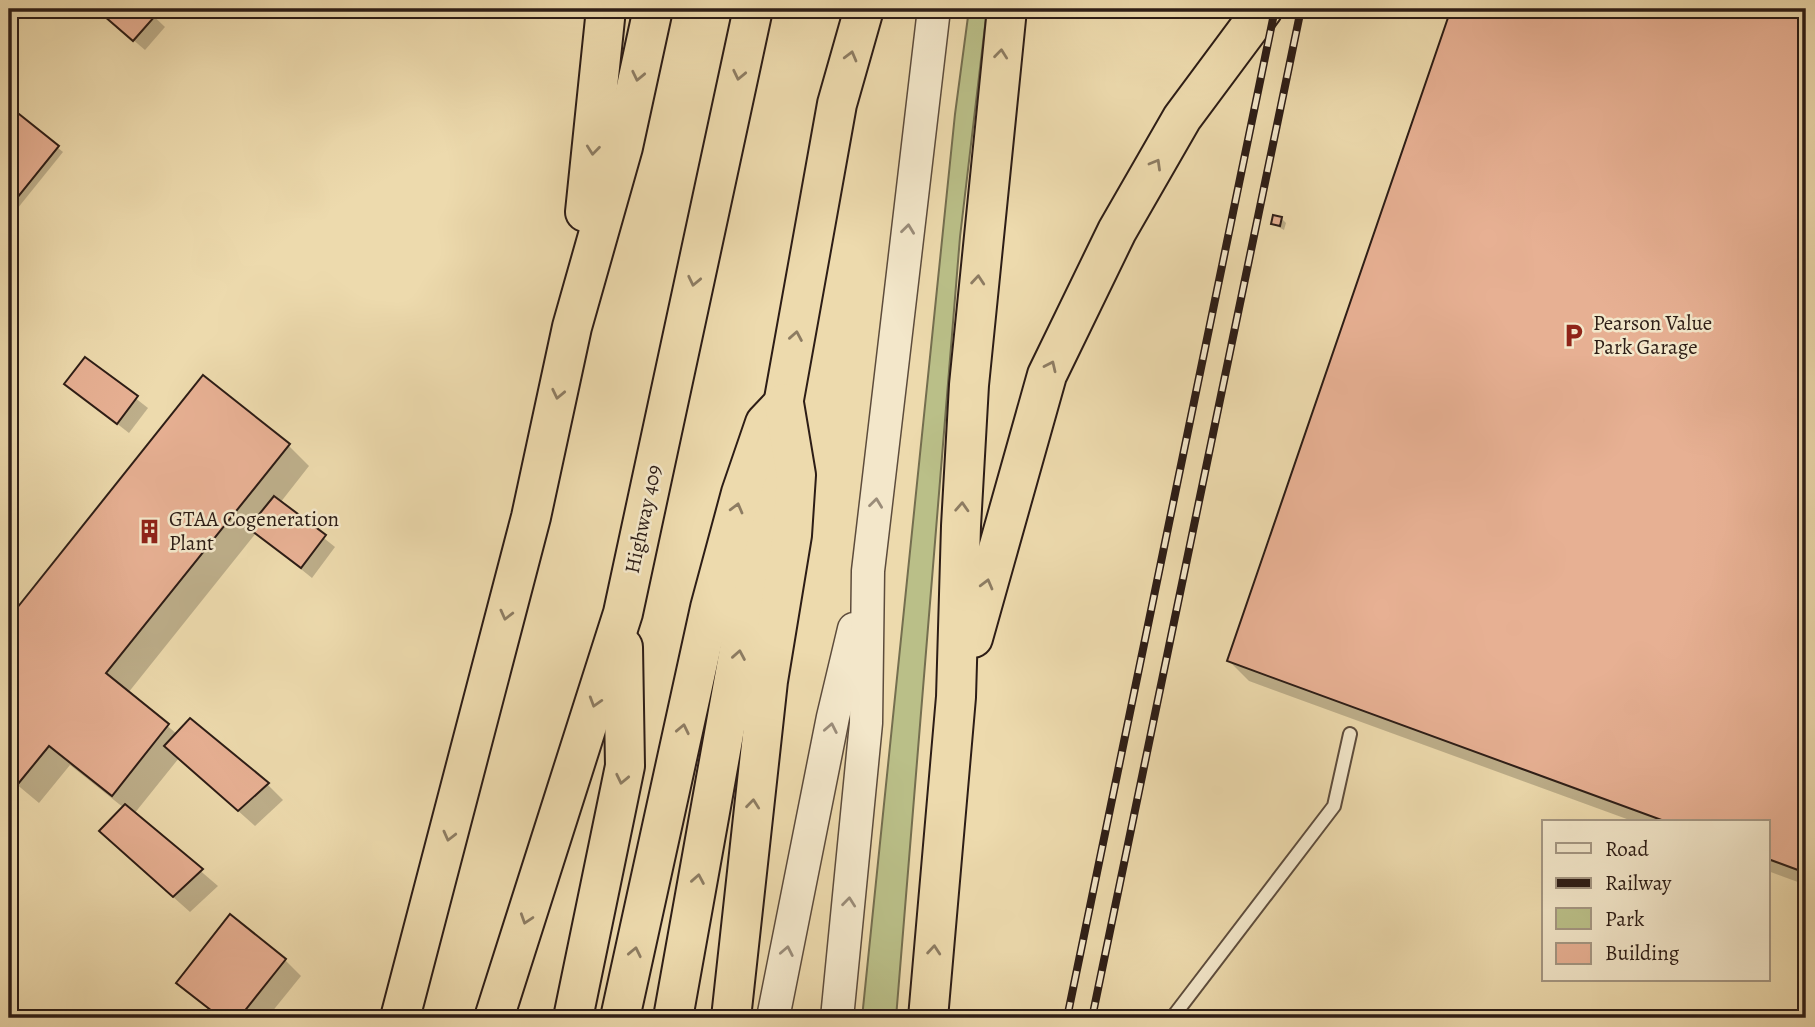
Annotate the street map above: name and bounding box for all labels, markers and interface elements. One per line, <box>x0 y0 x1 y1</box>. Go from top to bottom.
one-way arrow <box>993 48 1008 59</box>
one-way arrow <box>842 51 857 63</box>
one-way arrow <box>632 69 647 81</box>
one-way arrow <box>733 69 747 81</box>
one-way arrow <box>585 144 600 156</box>
one-way arrow <box>1147 159 1160 172</box>
one-way arrow <box>900 223 915 234</box>
one-way arrow <box>970 274 985 285</box>
one-way arrow <box>688 275 703 287</box>
place label: Pearson Value Park Garage <box>1593 309 1712 361</box>
parking icon: Pearson Value Park Garage <box>1559 321 1587 349</box>
one-way arrow <box>788 330 803 342</box>
one-way arrow <box>1043 361 1057 373</box>
one-way arrow <box>551 388 566 400</box>
street label: Highway 409 <box>618 462 668 576</box>
one-way arrow <box>868 498 883 509</box>
one-way arrow <box>954 501 969 512</box>
one-way arrow <box>728 502 743 514</box>
place label: GTAA Cogeneration Plant <box>169 505 339 557</box>
building icon: GTAA Cogeneration Plant <box>135 517 163 545</box>
one-way arrow <box>979 578 993 590</box>
one-way arrow <box>500 609 514 621</box>
one-way arrow <box>731 649 746 661</box>
one-way arrow <box>589 695 603 708</box>
one-way arrow <box>822 722 837 734</box>
one-way arrow <box>675 723 690 735</box>
one-way arrow <box>616 773 631 785</box>
one-way arrow <box>746 798 761 810</box>
legend <box>1542 820 1770 982</box>
one-way arrow <box>443 829 457 841</box>
text: Road <box>1605 835 1649 863</box>
text: Railway <box>1605 869 1672 897</box>
one-way arrow <box>690 873 705 885</box>
one-way arrow <box>841 896 856 907</box>
text: Park <box>1605 905 1645 933</box>
one-way arrow <box>520 912 534 924</box>
text: Building <box>1605 939 1680 967</box>
one-way arrow <box>926 944 941 955</box>
one-way arrow <box>778 945 793 957</box>
one-way arrow <box>626 946 641 958</box>

